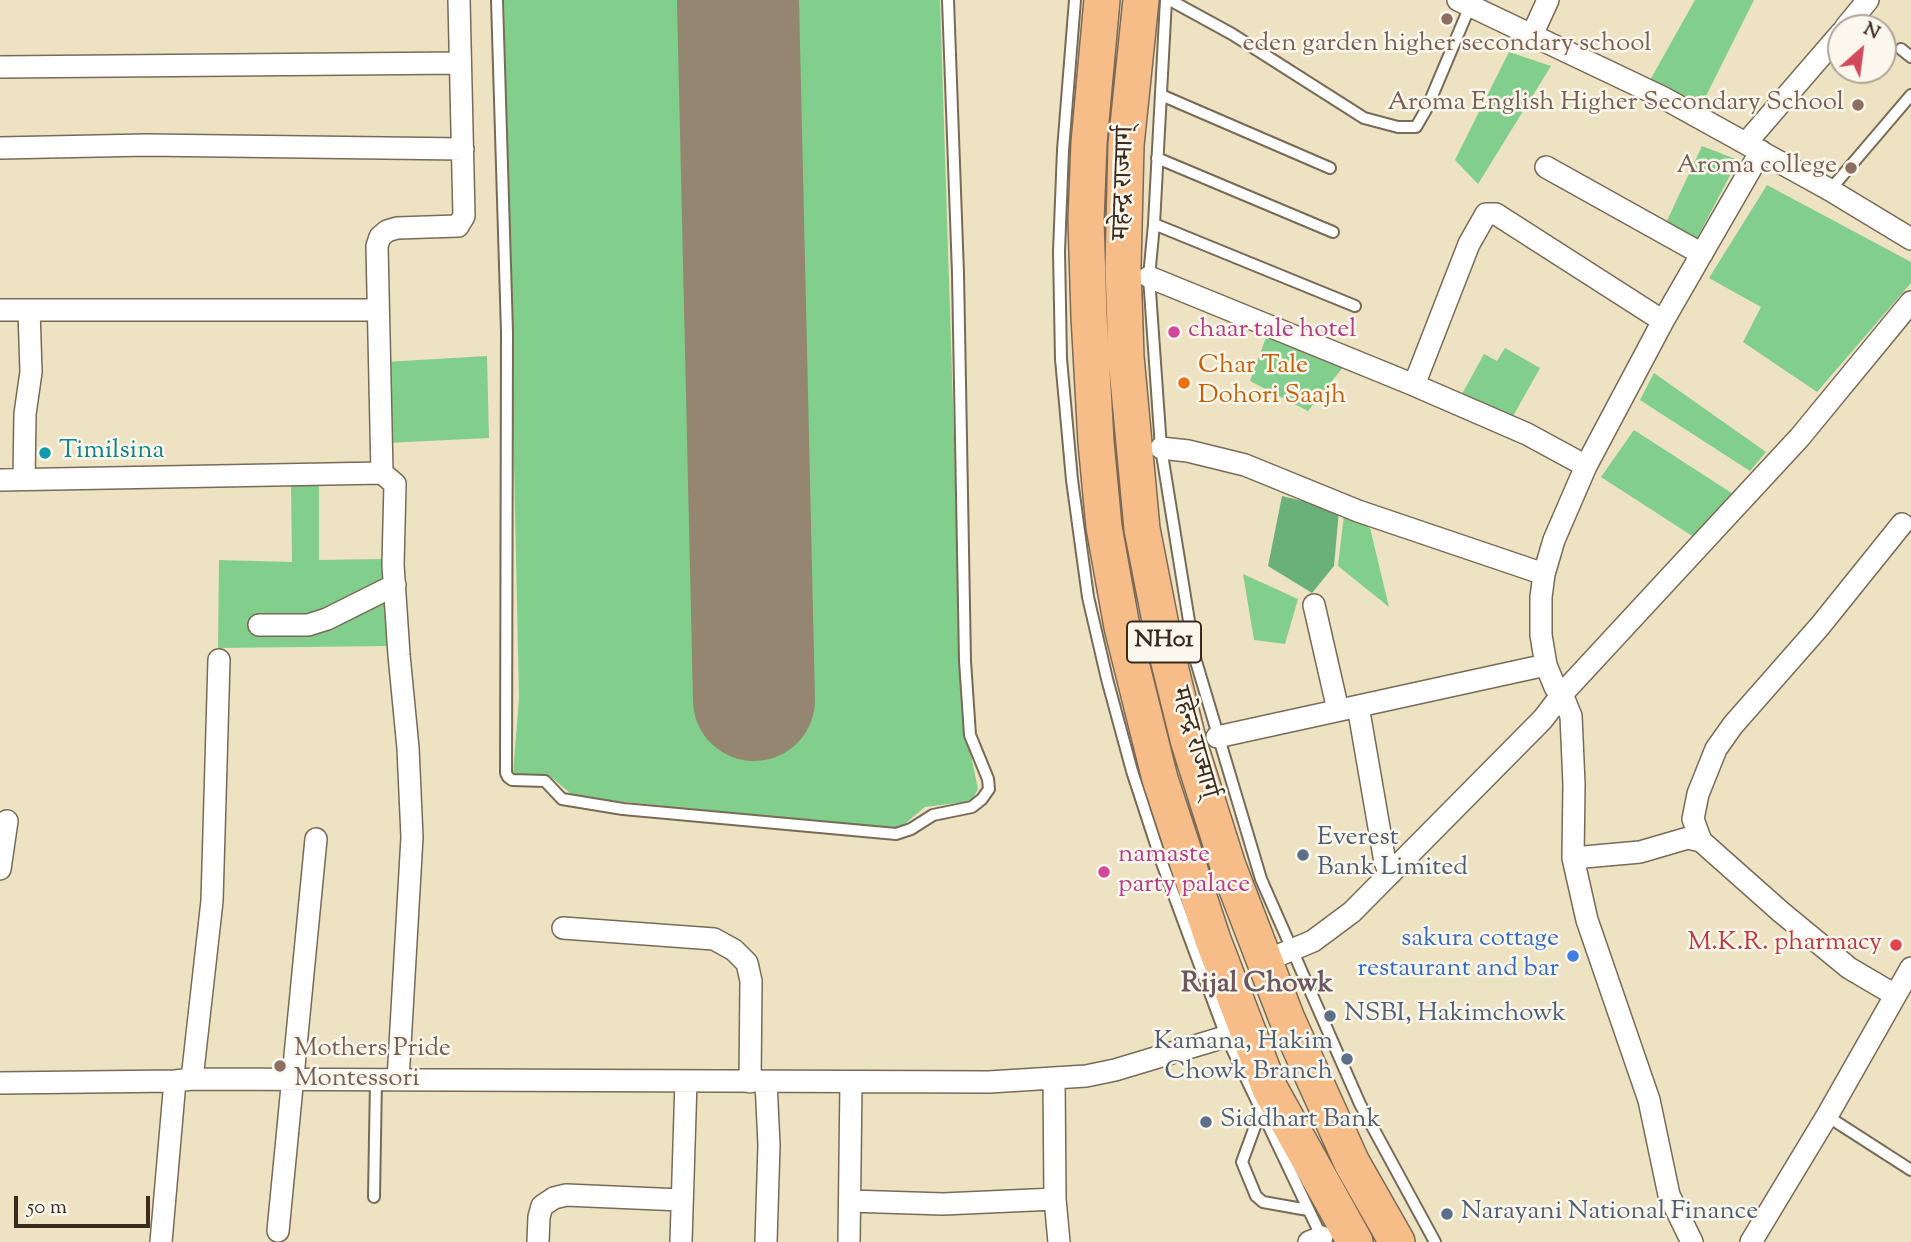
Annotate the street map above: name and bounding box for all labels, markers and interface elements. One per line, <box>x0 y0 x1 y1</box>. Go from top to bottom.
marker: eden garden higher secondary school <box>1439 11 1455 27</box>
north arrow <box>1827 14 1897 84</box>
text: N <box>1858 16 1884 47</box>
place label: eden garden higher secondary school <box>1242 30 1652 62</box>
place label: Aroma English Higher Secondary School <box>1387 89 1844 121</box>
marker: Aroma English Higher Secondary School <box>1850 97 1866 113</box>
street label: महेन्द्र राज्मार्ग् <box>1108 126 1144 240</box>
place label: Aroma college <box>1677 152 1837 184</box>
marker: Aroma college <box>1843 160 1859 176</box>
place label: chaar tale hotel <box>1188 316 1357 348</box>
marker: chaar tale hotel <box>1166 324 1182 340</box>
place label: Char Tale Dohori Saajh <box>1198 352 1346 414</box>
marker: Char Tale Dohori Saajh <box>1176 375 1192 391</box>
place label: Timilsina <box>59 437 164 469</box>
marker: Timilsina <box>37 445 53 461</box>
road number: NH01 <box>1127 622 1201 662</box>
street label: महेन्द्र राज्मार्ग् <box>1161 684 1223 802</box>
place label: Everest Bank Limited <box>1317 824 1468 886</box>
place label: namaste party palace <box>1118 841 1250 903</box>
marker: Everest Bank Limited <box>1295 847 1311 863</box>
marker: namaste party palace <box>1096 864 1112 880</box>
place label: sakura cottage restaurant and bar <box>1357 925 1559 986</box>
place label: M.K.R. pharmacy <box>1687 929 1882 961</box>
marker: M.K.R. pharmacy <box>1888 937 1904 953</box>
marker: sakura cottage restaurant and bar <box>1565 948 1581 964</box>
district label: Rijal Chowk <box>1181 969 1333 1003</box>
place label: NSBI, Hakimchowk <box>1344 1000 1566 1032</box>
marker: NSBI, Hakimchowk <box>1322 1008 1338 1024</box>
place label: Kamana, Hakim Chowk Branch <box>1154 1028 1333 1090</box>
place label: Mothers Pride Montessori <box>294 1035 451 1096</box>
marker: Kamana, Hakim Chowk Branch <box>1339 1051 1355 1067</box>
marker: Mothers Pride Montessori <box>272 1058 288 1074</box>
place label: Siddhart Bank <box>1220 1106 1381 1138</box>
marker: Siddhart Bank <box>1198 1114 1214 1130</box>
scale bar <box>18 1182 154 1226</box>
text: 50 m <box>27 1193 67 1223</box>
place label: Narayani National Finance <box>1461 1198 1758 1230</box>
marker: Narayani National Finance <box>1439 1206 1455 1222</box>

